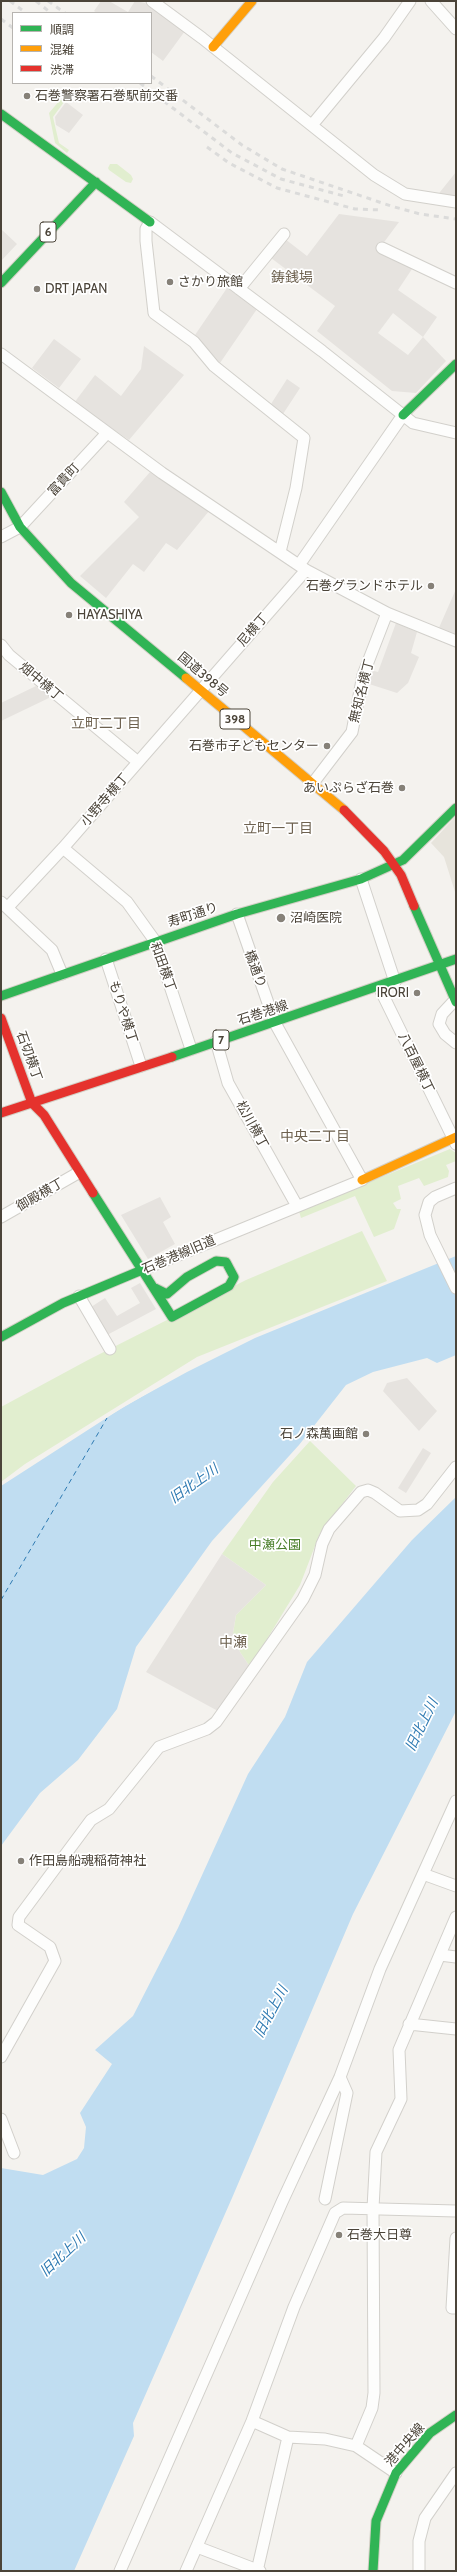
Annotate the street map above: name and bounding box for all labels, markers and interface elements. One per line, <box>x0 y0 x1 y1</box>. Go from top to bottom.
legend <box>12 12 152 84</box>
text: 順調 <box>50 22 74 37</box>
text: 混雑 <box>50 42 74 57</box>
text: 渋滞 <box>50 62 74 77</box>
place label: 石巻警察署石巻駅前交番 <box>35 88 178 104</box>
marker: 石巻警察署石巻駅前交番 <box>22 91 32 101</box>
road number: 6 <box>40 222 56 242</box>
district label: 鋳銭場 <box>271 270 313 286</box>
place label: さかり旅館 <box>178 274 243 290</box>
marker: さかり旅館 <box>165 277 175 287</box>
place label: DRT JAPAN <box>45 281 107 297</box>
marker: DRT JAPAN <box>32 284 42 294</box>
street label: 富貴町 <box>45 460 83 500</box>
place label: 石巻グランドホテル <box>306 578 423 594</box>
marker: 石巻グランドホテル <box>426 581 436 591</box>
place label: HAYASHIYA <box>77 607 143 623</box>
marker: HAYASHIYA <box>64 610 74 620</box>
street label: 尼横丁 <box>234 610 272 650</box>
street label: 国道398号 <box>175 649 231 701</box>
street label: 無知名横丁 <box>347 658 377 724</box>
street label: 畑中横丁 <box>16 659 66 705</box>
road number: 398 <box>220 709 250 729</box>
district label: 立町二丁目 <box>71 716 141 732</box>
place label: 石巻市子どもセンター <box>189 738 319 754</box>
marker: 石巻市子どもセンター <box>322 741 332 751</box>
street label: 小野寺横丁 <box>78 770 132 830</box>
place label: あいぷらざ石巻 <box>303 780 394 796</box>
marker: あいぷらざ石巻 <box>397 783 407 793</box>
district label: 立町一丁目 <box>243 821 313 837</box>
street label: 寿町通り <box>166 900 220 930</box>
place label: 沼崎医院 <box>290 910 342 926</box>
marker: 沼崎医院 <box>275 912 287 924</box>
street label: 和田横丁 <box>147 940 179 994</box>
street label: 橋通り <box>241 948 269 990</box>
street label: もりや横丁 <box>106 979 140 1045</box>
place label: IRORI <box>377 985 409 1001</box>
marker: IRORI <box>412 988 422 998</box>
street label: 石巻港線 <box>236 998 290 1028</box>
street label: 石切横丁 <box>13 1029 45 1083</box>
road number: 7 <box>213 1030 229 1050</box>
street label: 八百屋横丁 <box>395 1030 437 1096</box>
street label: 松川横丁 <box>233 1098 271 1152</box>
district label: 中央二丁目 <box>280 1129 350 1145</box>
street label: 御殿横丁 <box>14 1175 66 1215</box>
street label: 石巻港線旧道 <box>140 1233 218 1277</box>
place label: 石ノ森萬画館 <box>280 1426 358 1442</box>
marker: 石ノ森萬画館 <box>361 1429 371 1439</box>
water label: 旧北上川 <box>166 1461 222 1507</box>
park label: 中瀬公園 <box>249 1537 301 1553</box>
district label: 中瀬 <box>219 1635 247 1651</box>
water label: 旧北上川 <box>402 1696 442 1754</box>
place label: 作田島船魂稲荷神社 <box>29 1853 146 1869</box>
marker: 作田島船魂稲荷神社 <box>16 1856 26 1866</box>
water label: 旧北上川 <box>250 1983 292 2041</box>
place label: 石巻大日尊 <box>347 2227 412 2243</box>
water label: 旧北上川 <box>37 2230 89 2280</box>
marker: 石巻大日尊 <box>334 2230 344 2240</box>
street label: 港中央線 <box>382 2420 428 2470</box>

